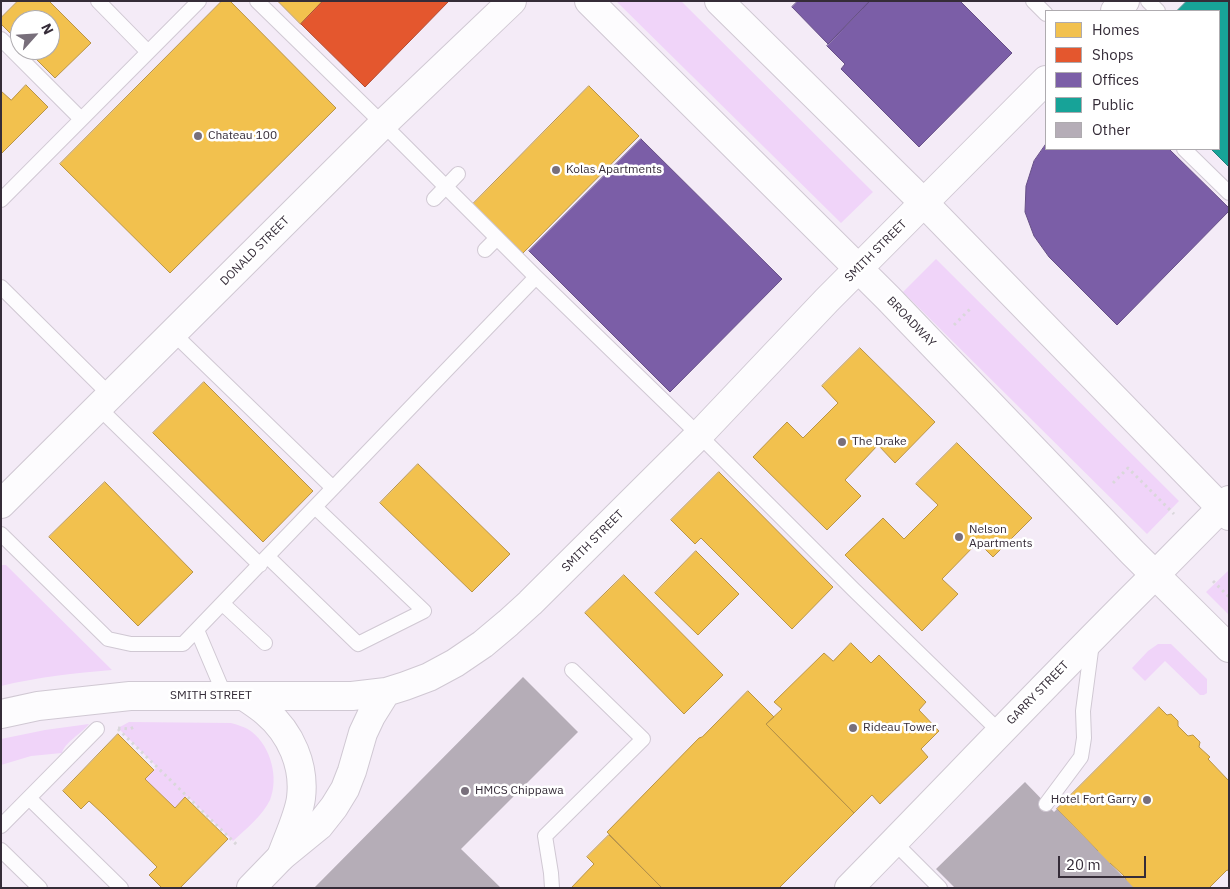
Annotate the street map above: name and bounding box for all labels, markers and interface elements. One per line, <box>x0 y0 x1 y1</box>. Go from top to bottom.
north arrow <box>10 10 60 60</box>
legend <box>1045 10 1220 150</box>
text: N <box>37 20 58 37</box>
text: Homes <box>1092 20 1140 39</box>
text: Shops <box>1092 45 1134 64</box>
text: Offices <box>1092 70 1139 89</box>
text: Public <box>1092 95 1134 114</box>
text: Other <box>1092 120 1130 139</box>
place label: Chateau 100 <box>208 129 277 143</box>
marker: Chateau 100 <box>192 130 204 142</box>
place label: Kolas Apartments <box>566 163 662 177</box>
marker: Kolas Apartments <box>550 164 562 176</box>
street label: DONALD STREET <box>217 213 293 289</box>
street label: SMITH STREET <box>842 217 910 285</box>
street label: BROADWAY <box>884 294 938 350</box>
place label: The Drake <box>852 435 907 449</box>
marker: The Drake <box>836 436 848 448</box>
street label: SMITH STREET <box>559 507 627 575</box>
place label: Nelson Apartments <box>969 523 1033 551</box>
marker: Nelson Apartments <box>953 531 965 543</box>
street label: GARRY STREET <box>1004 658 1072 728</box>
street label: SMITH STREET <box>170 689 252 703</box>
place label: Rideau Tower <box>863 721 936 735</box>
marker: Rideau Tower <box>847 722 859 734</box>
place label: HMCS Chippawa <box>475 784 564 798</box>
marker: HMCS Chippawa <box>459 785 471 797</box>
place label: Hotel Fort Garry <box>1051 793 1137 807</box>
marker: Hotel Fort Garry <box>1141 794 1153 806</box>
scale bar <box>1060 846 1148 878</box>
text: 20 m <box>1066 855 1101 874</box>

